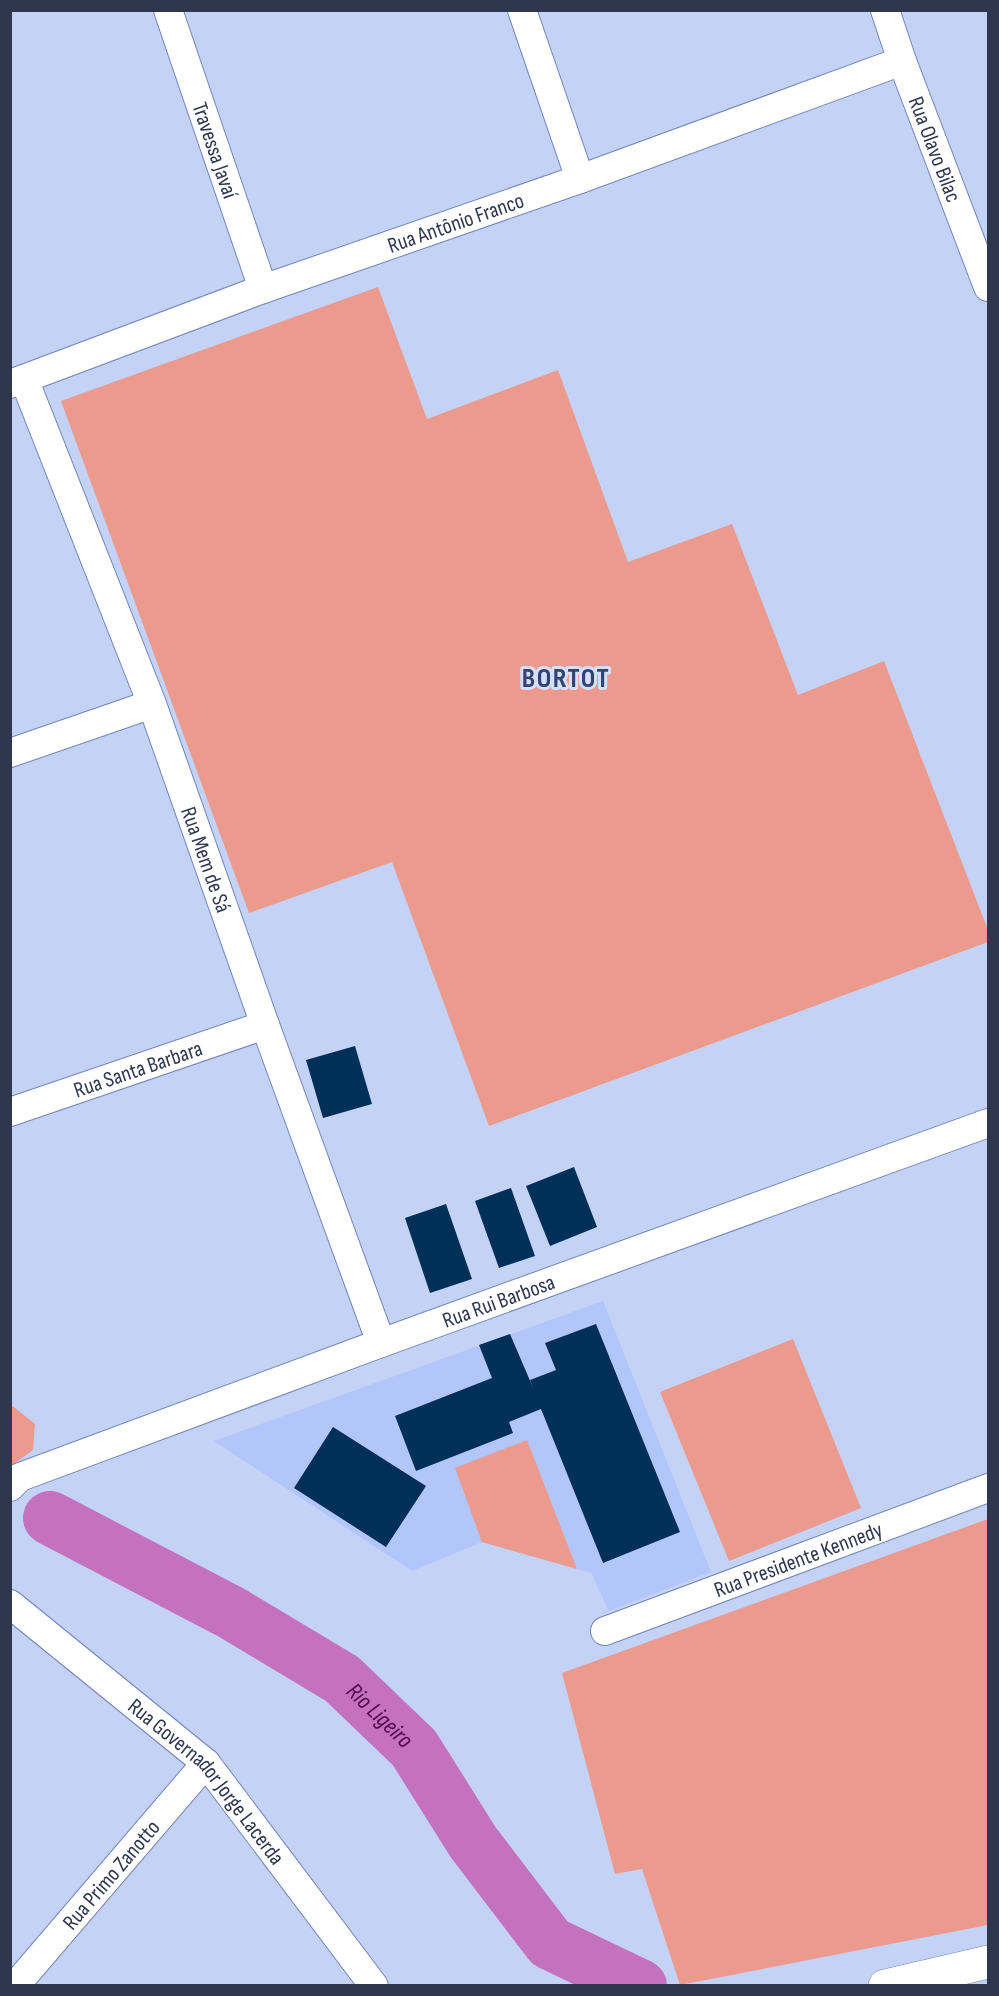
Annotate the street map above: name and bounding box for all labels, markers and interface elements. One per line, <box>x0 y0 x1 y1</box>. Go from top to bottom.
street label: Rua Olavo Bilac <box>902 93 966 206</box>
street label: Travessa Javaí <box>185 99 243 203</box>
street label: Rua Antônio Franco <box>384 187 528 260</box>
district label: BORTOT <box>522 662 610 695</box>
street label: Rua Mem de Sá <box>174 803 236 916</box>
street label: Rua Santa Barbara <box>70 1035 206 1104</box>
street label: Rua Rui Barbosa <box>439 1269 559 1335</box>
street label: Rua Presidente Kennedy <box>710 1516 887 1604</box>
water label: Rio Ligeiro <box>340 1677 419 1754</box>
street label: Rua Governador Jorge Lacerda <box>122 1693 290 1870</box>
street label: Rua Primo Zanotto <box>57 1815 166 1936</box>

